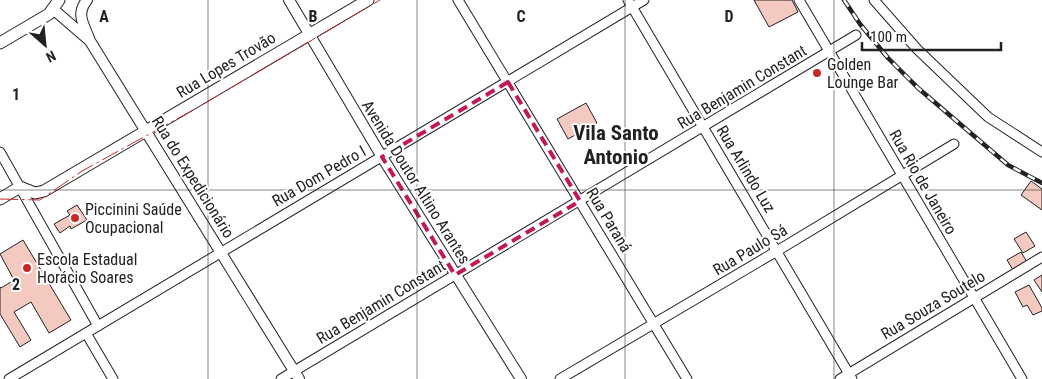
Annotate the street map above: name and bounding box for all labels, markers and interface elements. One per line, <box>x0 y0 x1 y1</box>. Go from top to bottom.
text: A <box>99 7 109 26</box>
text: B <box>309 7 318 26</box>
text: C <box>516 7 526 26</box>
text: D <box>724 7 734 26</box>
north arrow <box>20 20 70 70</box>
scale bar <box>862 20 1001 52</box>
street label: Rua Lopes Trovão <box>173 28 279 102</box>
text: 100 m <box>870 28 907 46</box>
street label: Rua Benjamin Constant <box>674 41 810 133</box>
text: N <box>43 48 58 66</box>
place label: Golden Lounge Bar <box>827 55 899 92</box>
marker: Golden Lounge Bar <box>811 67 823 79</box>
text: 1 <box>12 85 20 104</box>
street label: Avenida Doutor Altino Arantes <box>358 97 474 267</box>
street label: Rua do Expedicionário <box>148 112 238 242</box>
district label: Vila Santo Antonio <box>573 121 659 169</box>
street label: Rua Arlindo Luz <box>713 122 779 216</box>
street label: Rua Rio de Janeiro <box>885 126 961 238</box>
street label: Rua Dom Pedro I <box>269 142 369 210</box>
street label: Rua Paraná <box>582 184 636 256</box>
place label: Piccinini Saúde Ocupacional <box>85 200 182 237</box>
marker: Piccinini Saúde Ocupacional <box>69 212 81 224</box>
street label: Rua Paulo Sá <box>710 220 790 280</box>
place label: Escola Estadual Horácio Soares <box>37 250 137 287</box>
street label: Rua Benjamin Constant <box>313 256 449 348</box>
marker: Escola Estadual Horácio Soares <box>21 262 33 274</box>
street label: Rua Souza Soutelo <box>878 266 988 344</box>
text: 2 <box>12 275 20 294</box>

